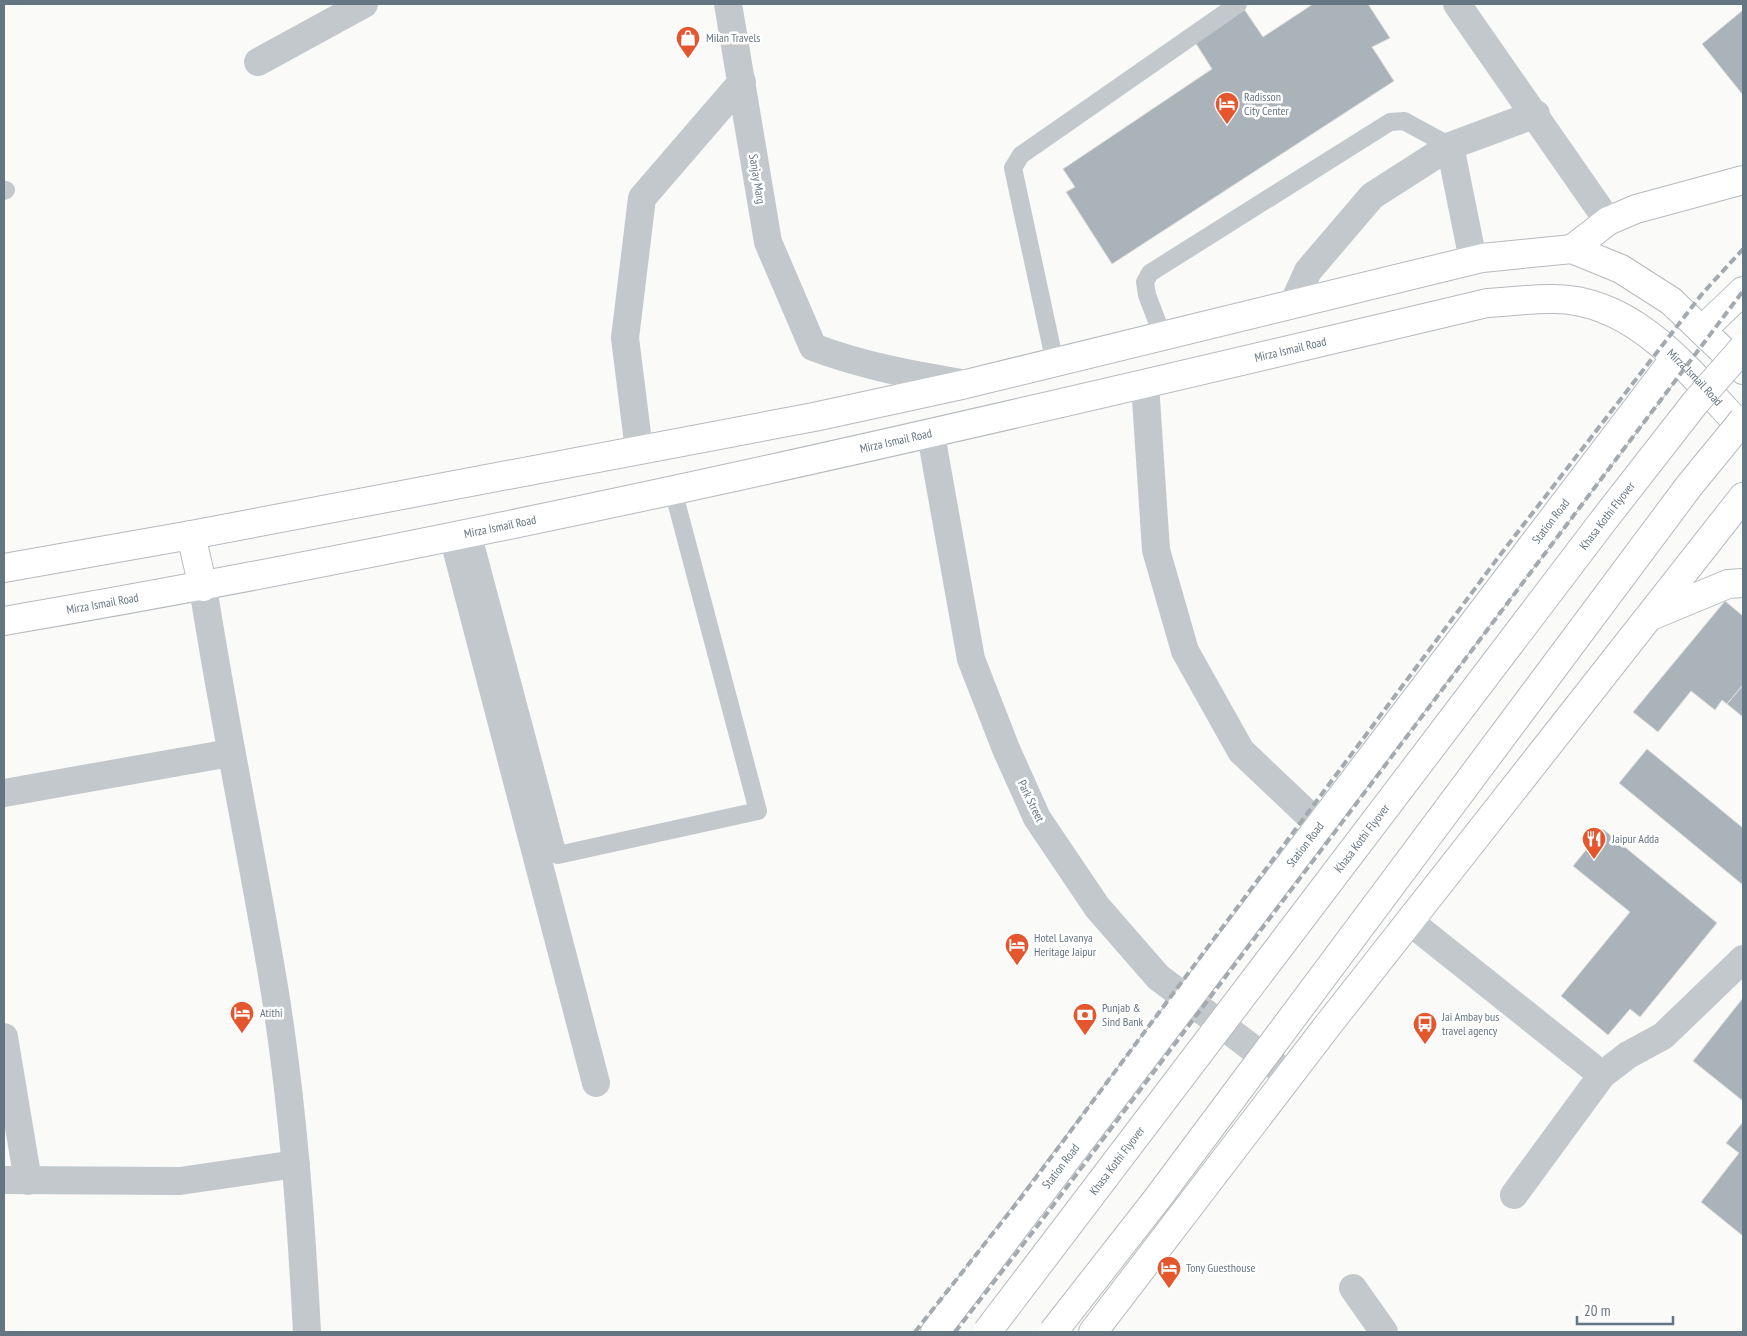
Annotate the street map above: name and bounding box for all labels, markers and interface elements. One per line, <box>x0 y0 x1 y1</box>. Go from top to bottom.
shop icon: Milan Travels <box>675 25 701 59</box>
place label: Milan Travels <box>706 30 760 45</box>
place label: Radisson City Center <box>1244 89 1290 118</box>
hotel icon: Radisson City Center <box>1214 91 1240 125</box>
street label: Sanjay Marg <box>746 153 769 205</box>
street label: Mirza Ismail Road <box>1253 333 1328 365</box>
street label: Mirza Ismail Road <box>1664 345 1726 409</box>
street label: Mirza Ismail Road <box>858 425 933 456</box>
street label: Khasa Kothi Flyover <box>1576 478 1638 553</box>
street label: Station Road <box>1529 496 1572 547</box>
street label: Mirza Ismail Road <box>463 512 537 541</box>
street label: Mirza Ismail Road <box>65 589 140 617</box>
street label: Park Street <box>1015 777 1048 825</box>
street label: Khasa Kothi Flyover <box>1331 800 1393 875</box>
street label: Station Road <box>1283 819 1327 870</box>
restaurant icon: Jaipur Adda <box>1581 826 1607 860</box>
place label: Jaipur Adda <box>1611 831 1659 846</box>
place label: Hotel Lavanya Heritage Jaipur <box>1034 930 1097 959</box>
hotel icon: Hotel Lavanya Heritage Jaipur <box>1004 932 1030 966</box>
hotel icon: Atithi <box>229 1000 255 1034</box>
place label: Punjab & Sind Bank <box>1102 1000 1143 1029</box>
bank icon: Punjab & Sind Bank <box>1072 1002 1098 1036</box>
place label: Atithi <box>260 1005 283 1020</box>
place label: Jai Ambay bus travel agency <box>1441 1009 1499 1038</box>
bus stop icon: Jai Ambay bus travel agency <box>1412 1011 1438 1045</box>
street label: Khasa Kothi Flyover <box>1086 1123 1148 1198</box>
street label: Station Road <box>1039 1141 1082 1192</box>
hotel icon: Tony Guesthouse <box>1156 1255 1182 1289</box>
place label: Tony Guesthouse <box>1186 1260 1255 1275</box>
scale bar <box>1577 1294 1673 1326</box>
text: 20 m <box>1584 1301 1610 1320</box>

